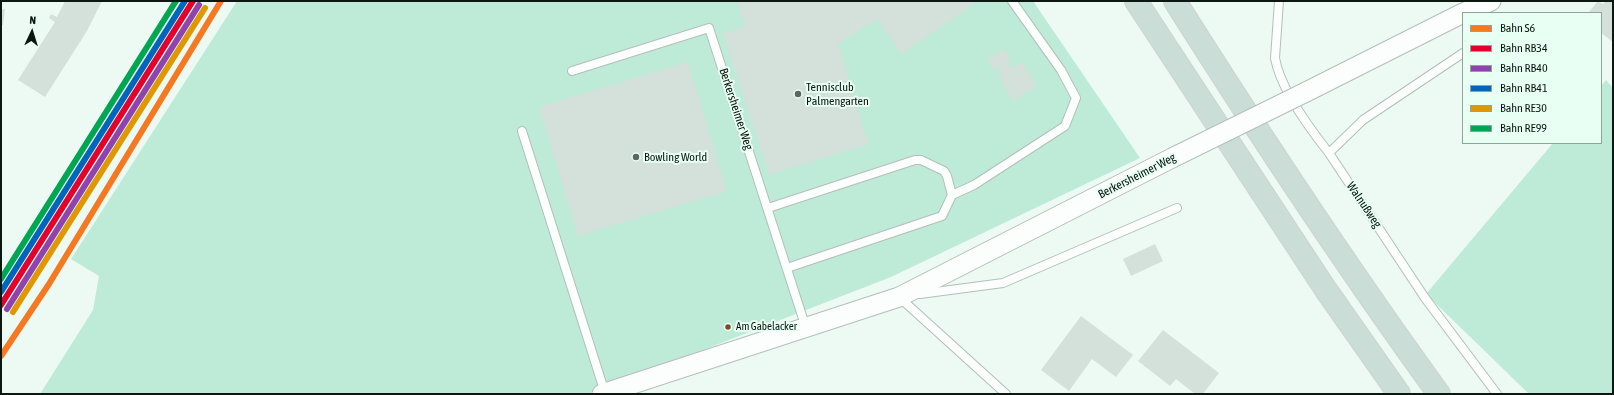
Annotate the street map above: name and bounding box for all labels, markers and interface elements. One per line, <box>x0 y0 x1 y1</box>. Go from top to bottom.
north arrow <box>12 12 52 52</box>
legend <box>1462 12 1602 144</box>
text: N <box>29 14 36 26</box>
text: Bahn S6 <box>1500 21 1535 35</box>
text: Bahn RB34 <box>1500 41 1548 55</box>
text: Bahn RB40 <box>1500 61 1548 75</box>
street label: Berkersheimer Weg <box>716 66 756 152</box>
place label: Tennisclub Palmengarten <box>806 80 869 108</box>
text: Bahn RB41 <box>1500 81 1548 95</box>
marker: Tennisclub Palmengarten <box>793 89 803 99</box>
text: Bahn RE30 <box>1500 101 1547 115</box>
text: Bahn RE99 <box>1500 121 1547 135</box>
place label: Bowling World <box>644 150 707 164</box>
street label: Berkersheimer Weg <box>1096 150 1178 202</box>
marker: Bowling World <box>631 152 641 162</box>
street label: Walnußweg <box>1343 179 1385 231</box>
place label: Am Gabelacker <box>736 320 797 334</box>
marker: Am Gabelacker <box>723 322 733 332</box>

